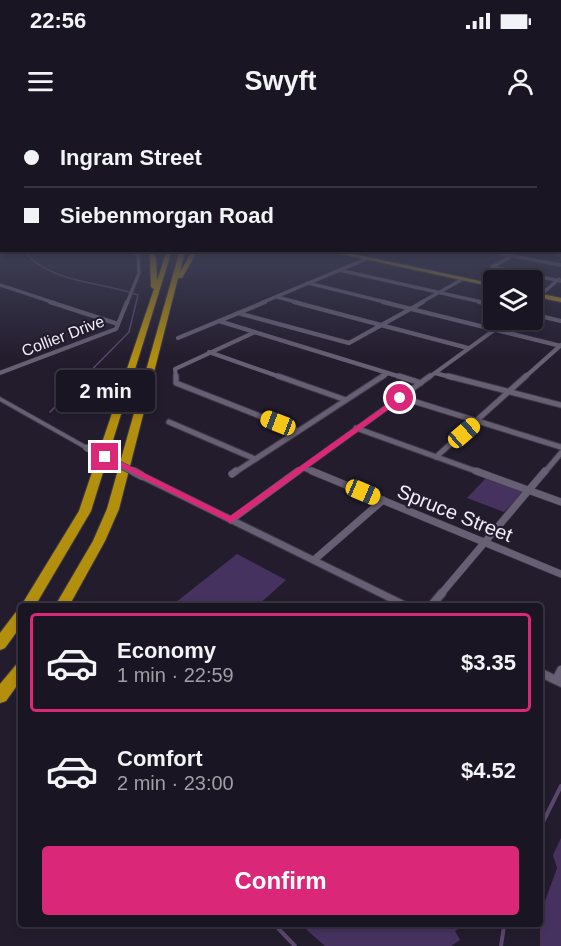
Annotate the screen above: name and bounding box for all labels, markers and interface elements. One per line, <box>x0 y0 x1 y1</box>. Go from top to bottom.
text: 22:56 <box>30 8 86 33</box>
icon: menu <box>24 65 57 98</box>
icon: person <box>504 65 537 98</box>
text: Swyft <box>244 66 317 96</box>
text: Ingram Street <box>60 145 202 170</box>
text: Siebenmorgan Road <box>60 203 274 228</box>
map controls <box>483 270 543 330</box>
button: layers <box>483 270 543 330</box>
street label: Collier Drive <box>19 312 107 360</box>
callout: 2 min <box>56 370 154 412</box>
text: 2 min <box>79 380 132 402</box>
route start <box>386 384 413 411</box>
car <box>258 408 298 438</box>
car <box>445 414 483 452</box>
route end <box>91 443 118 470</box>
car <box>343 477 383 507</box>
street label: Spruce Street <box>394 480 516 546</box>
icon: car <box>45 636 99 690</box>
text: Economy <box>117 638 216 663</box>
text: $3.35 <box>461 650 516 675</box>
text: 1 min · 22:59 <box>117 664 234 686</box>
icon: car <box>45 744 99 798</box>
text: Comfort <box>117 746 203 771</box>
text: $4.52 <box>461 758 516 783</box>
text: 2 min · 23:00 <box>117 772 234 794</box>
button: Confirm <box>42 846 519 915</box>

